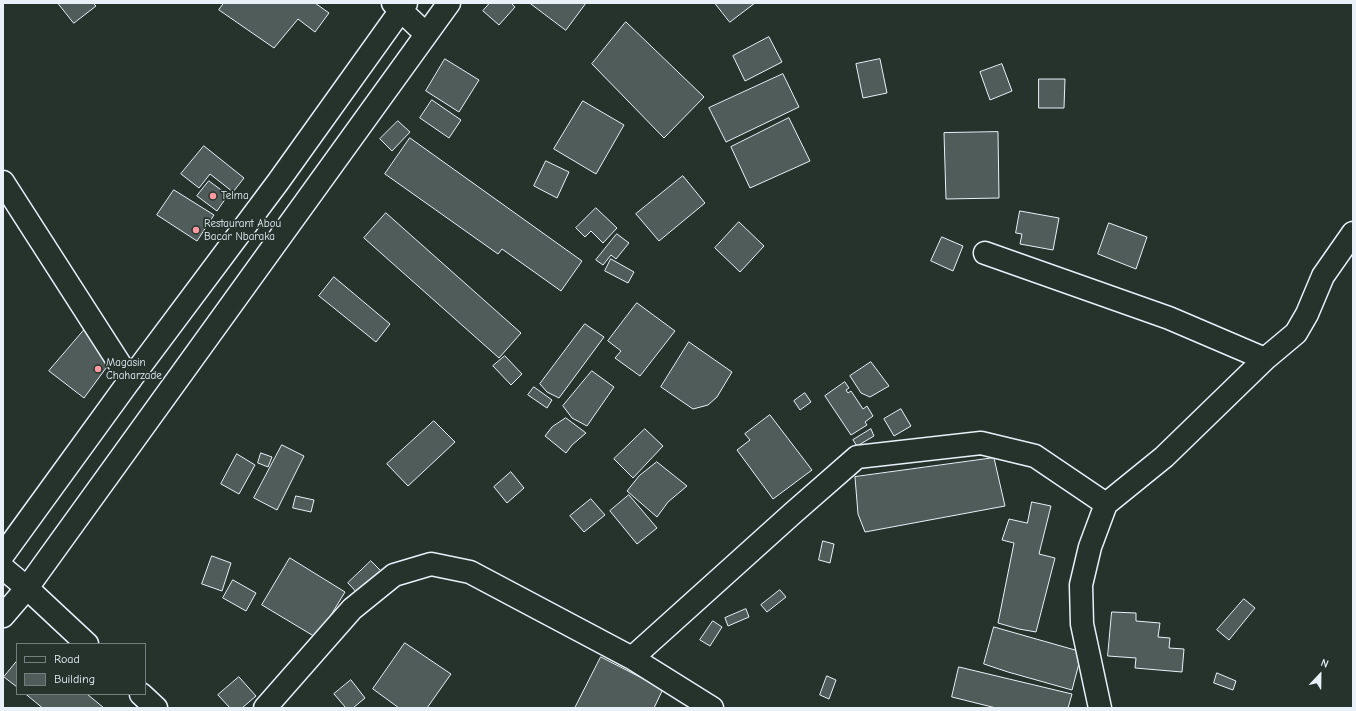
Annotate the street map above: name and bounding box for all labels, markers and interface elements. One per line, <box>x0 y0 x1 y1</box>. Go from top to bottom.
place label: Telma <box>221 189 249 203</box>
marker: Telma <box>208 191 218 201</box>
place label: Restaurant Abou Bacar Nbaraka <box>204 217 281 243</box>
marker: Restaurant Abou Bacar Nbaraka <box>191 225 201 235</box>
place label: Magasin Chaharzade <box>106 356 162 382</box>
marker: Magasin Chaharzade <box>93 364 103 374</box>
legend <box>16 643 146 695</box>
text: Road <box>54 652 80 666</box>
north arrow <box>1300 655 1340 695</box>
text: N <box>1319 656 1330 671</box>
text: Building <box>54 672 95 686</box>

